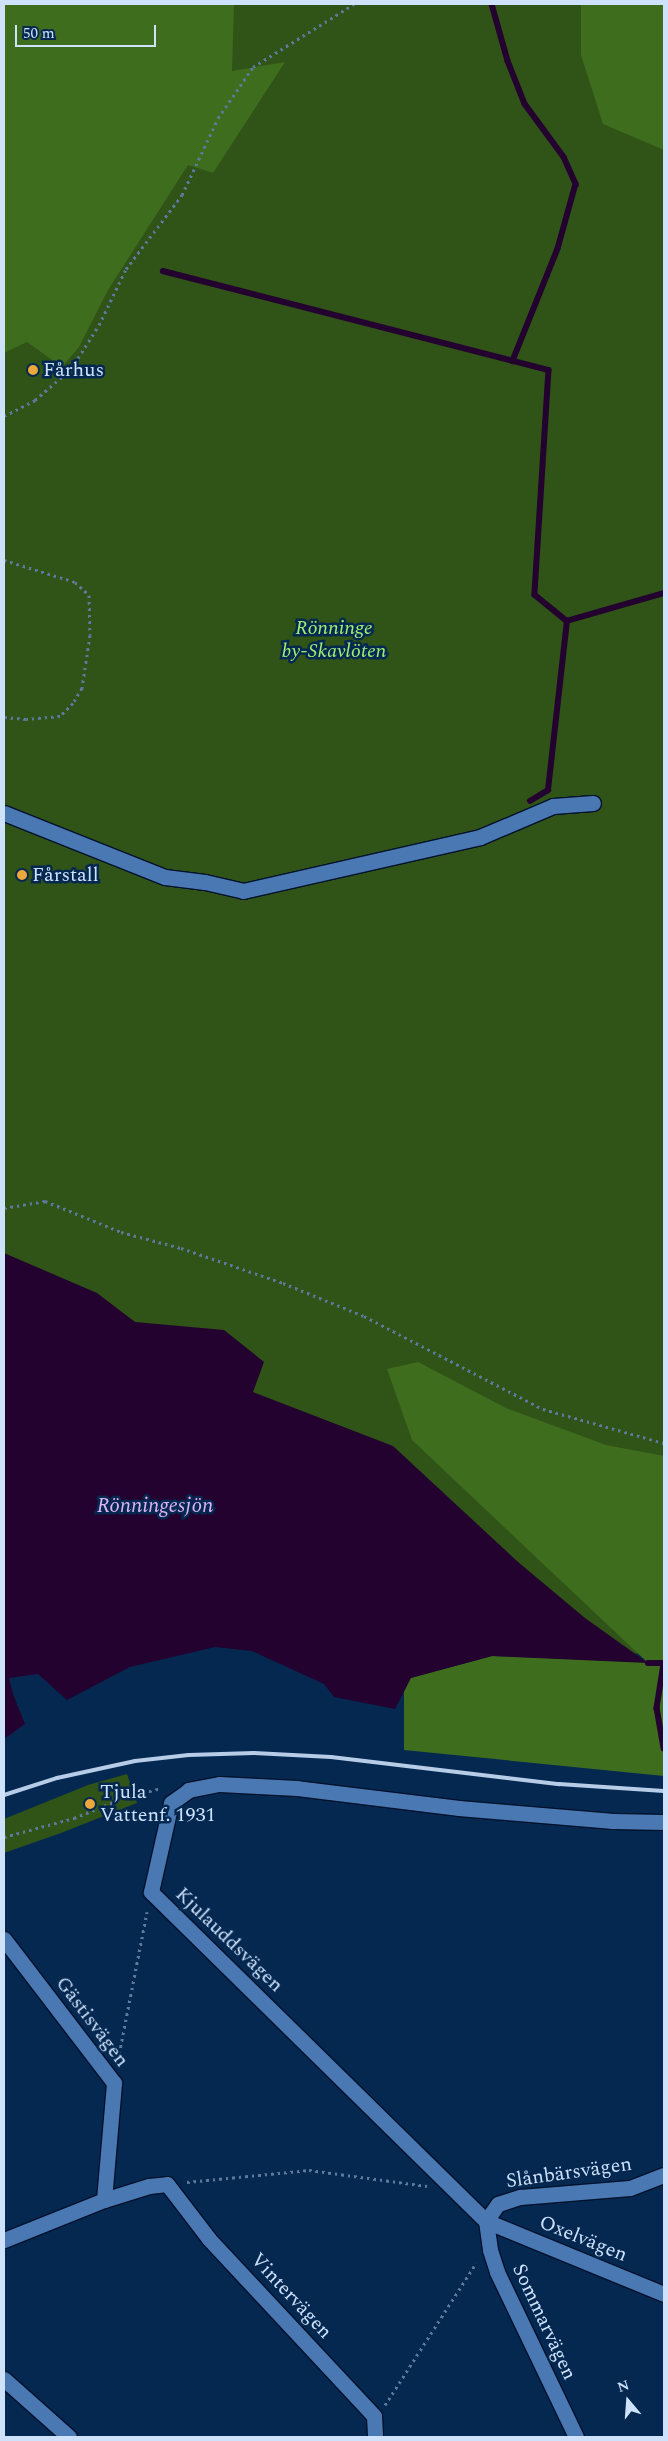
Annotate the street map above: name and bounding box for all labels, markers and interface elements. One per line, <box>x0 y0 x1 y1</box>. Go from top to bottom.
scale bar <box>18 15 159 47</box>
text: 50 m <box>23 22 55 45</box>
place label: Fårhus <box>43 358 104 382</box>
marker: Fårhus <box>27 364 39 376</box>
park label: Rönninge by-Skavlöten <box>282 616 386 663</box>
place label: Fårstall <box>32 863 99 887</box>
marker: Fårstall <box>16 869 28 881</box>
water label: Rönningesjön <box>97 1493 213 1519</box>
place label: Tjula Vattenf. 1931 <box>100 1780 215 1827</box>
marker: Tjula Vattenf. 1931 <box>84 1798 96 1810</box>
street label: Kjulauddsvägen <box>170 1883 288 1997</box>
street label: Gästisvägen <box>50 1972 134 2072</box>
street label: Slånbärsvägen <box>505 2152 633 2194</box>
street label: Oxelvägen <box>536 2211 630 2267</box>
street label: Vintervägen <box>245 2248 337 2344</box>
street label: Sommarvägen <box>507 2260 581 2384</box>
text: N <box>615 2375 632 2398</box>
north arrow <box>603 2376 653 2426</box>

